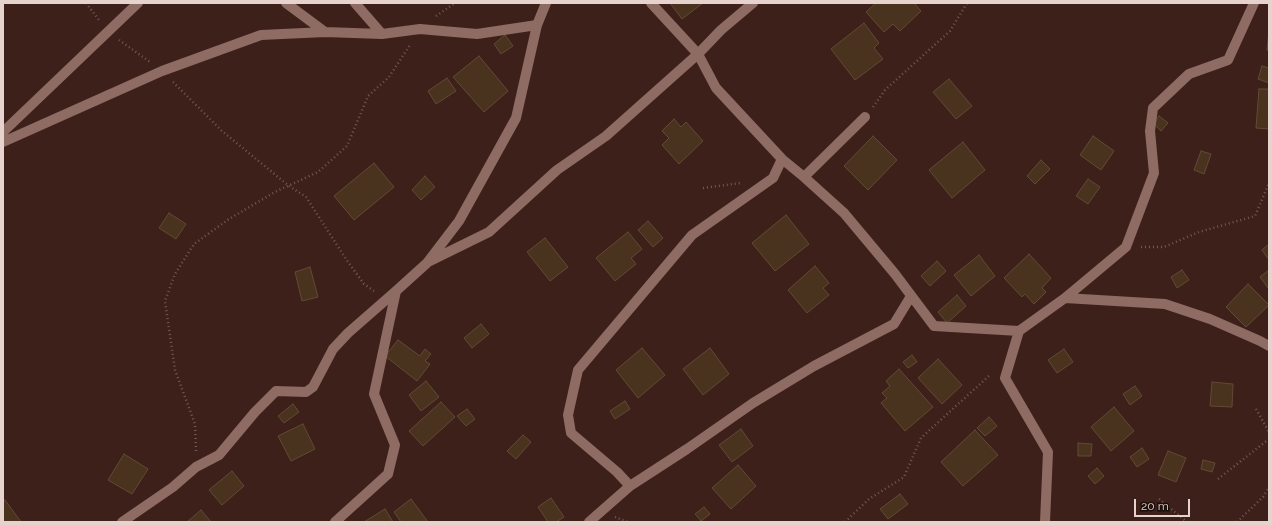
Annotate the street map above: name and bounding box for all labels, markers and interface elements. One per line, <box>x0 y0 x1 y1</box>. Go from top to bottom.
scale bar <box>1136 491 1192 517</box>
text: 20 m <box>1141 499 1169 513</box>

